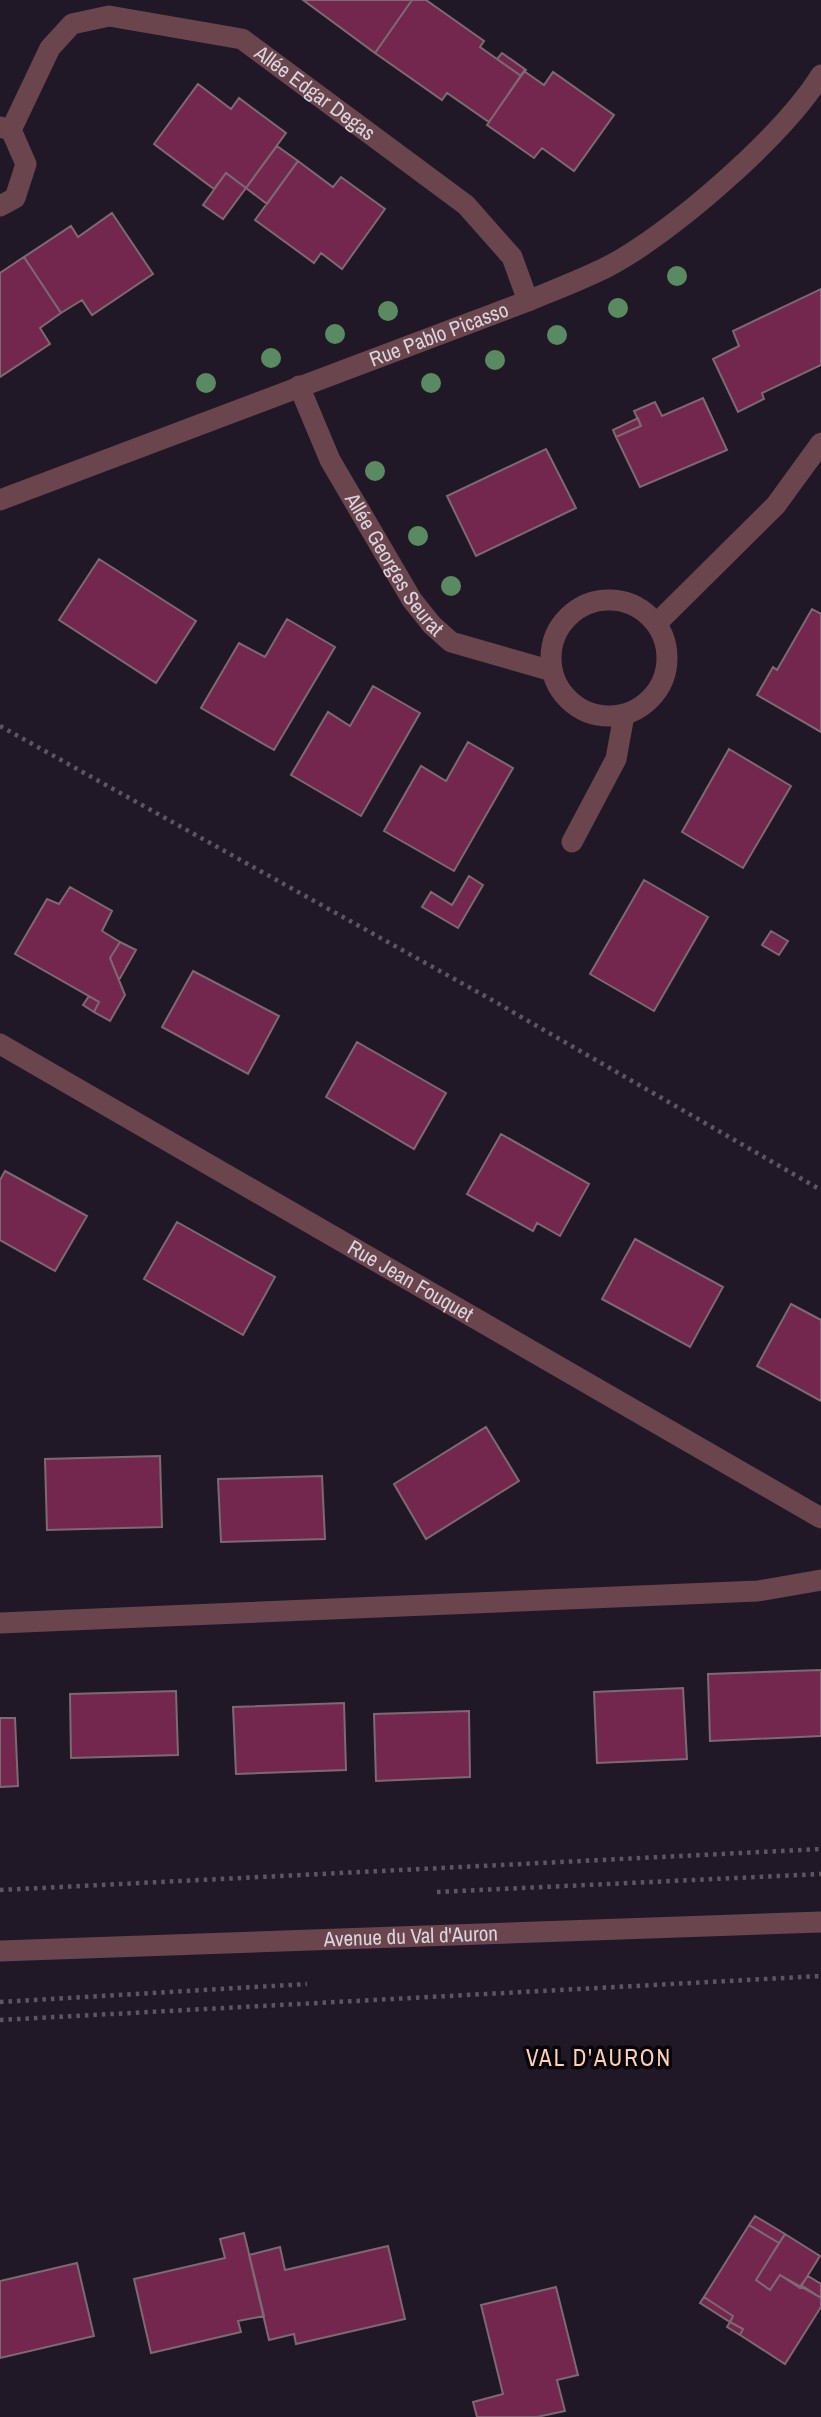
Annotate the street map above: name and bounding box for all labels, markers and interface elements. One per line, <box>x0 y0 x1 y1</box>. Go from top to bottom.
street label: Allée Edgar Degas <box>248 38 382 147</box>
street label: Rue Pablo Picasso <box>365 295 512 374</box>
street label: Allée Georges Seurat <box>338 486 450 643</box>
street label: Rue Jean Fouquet <box>342 1233 479 1328</box>
street label: Avenue du Val d'Auron <box>322 1918 498 1954</box>
district label: VAL D'AURON <box>526 2042 672 2073</box>

